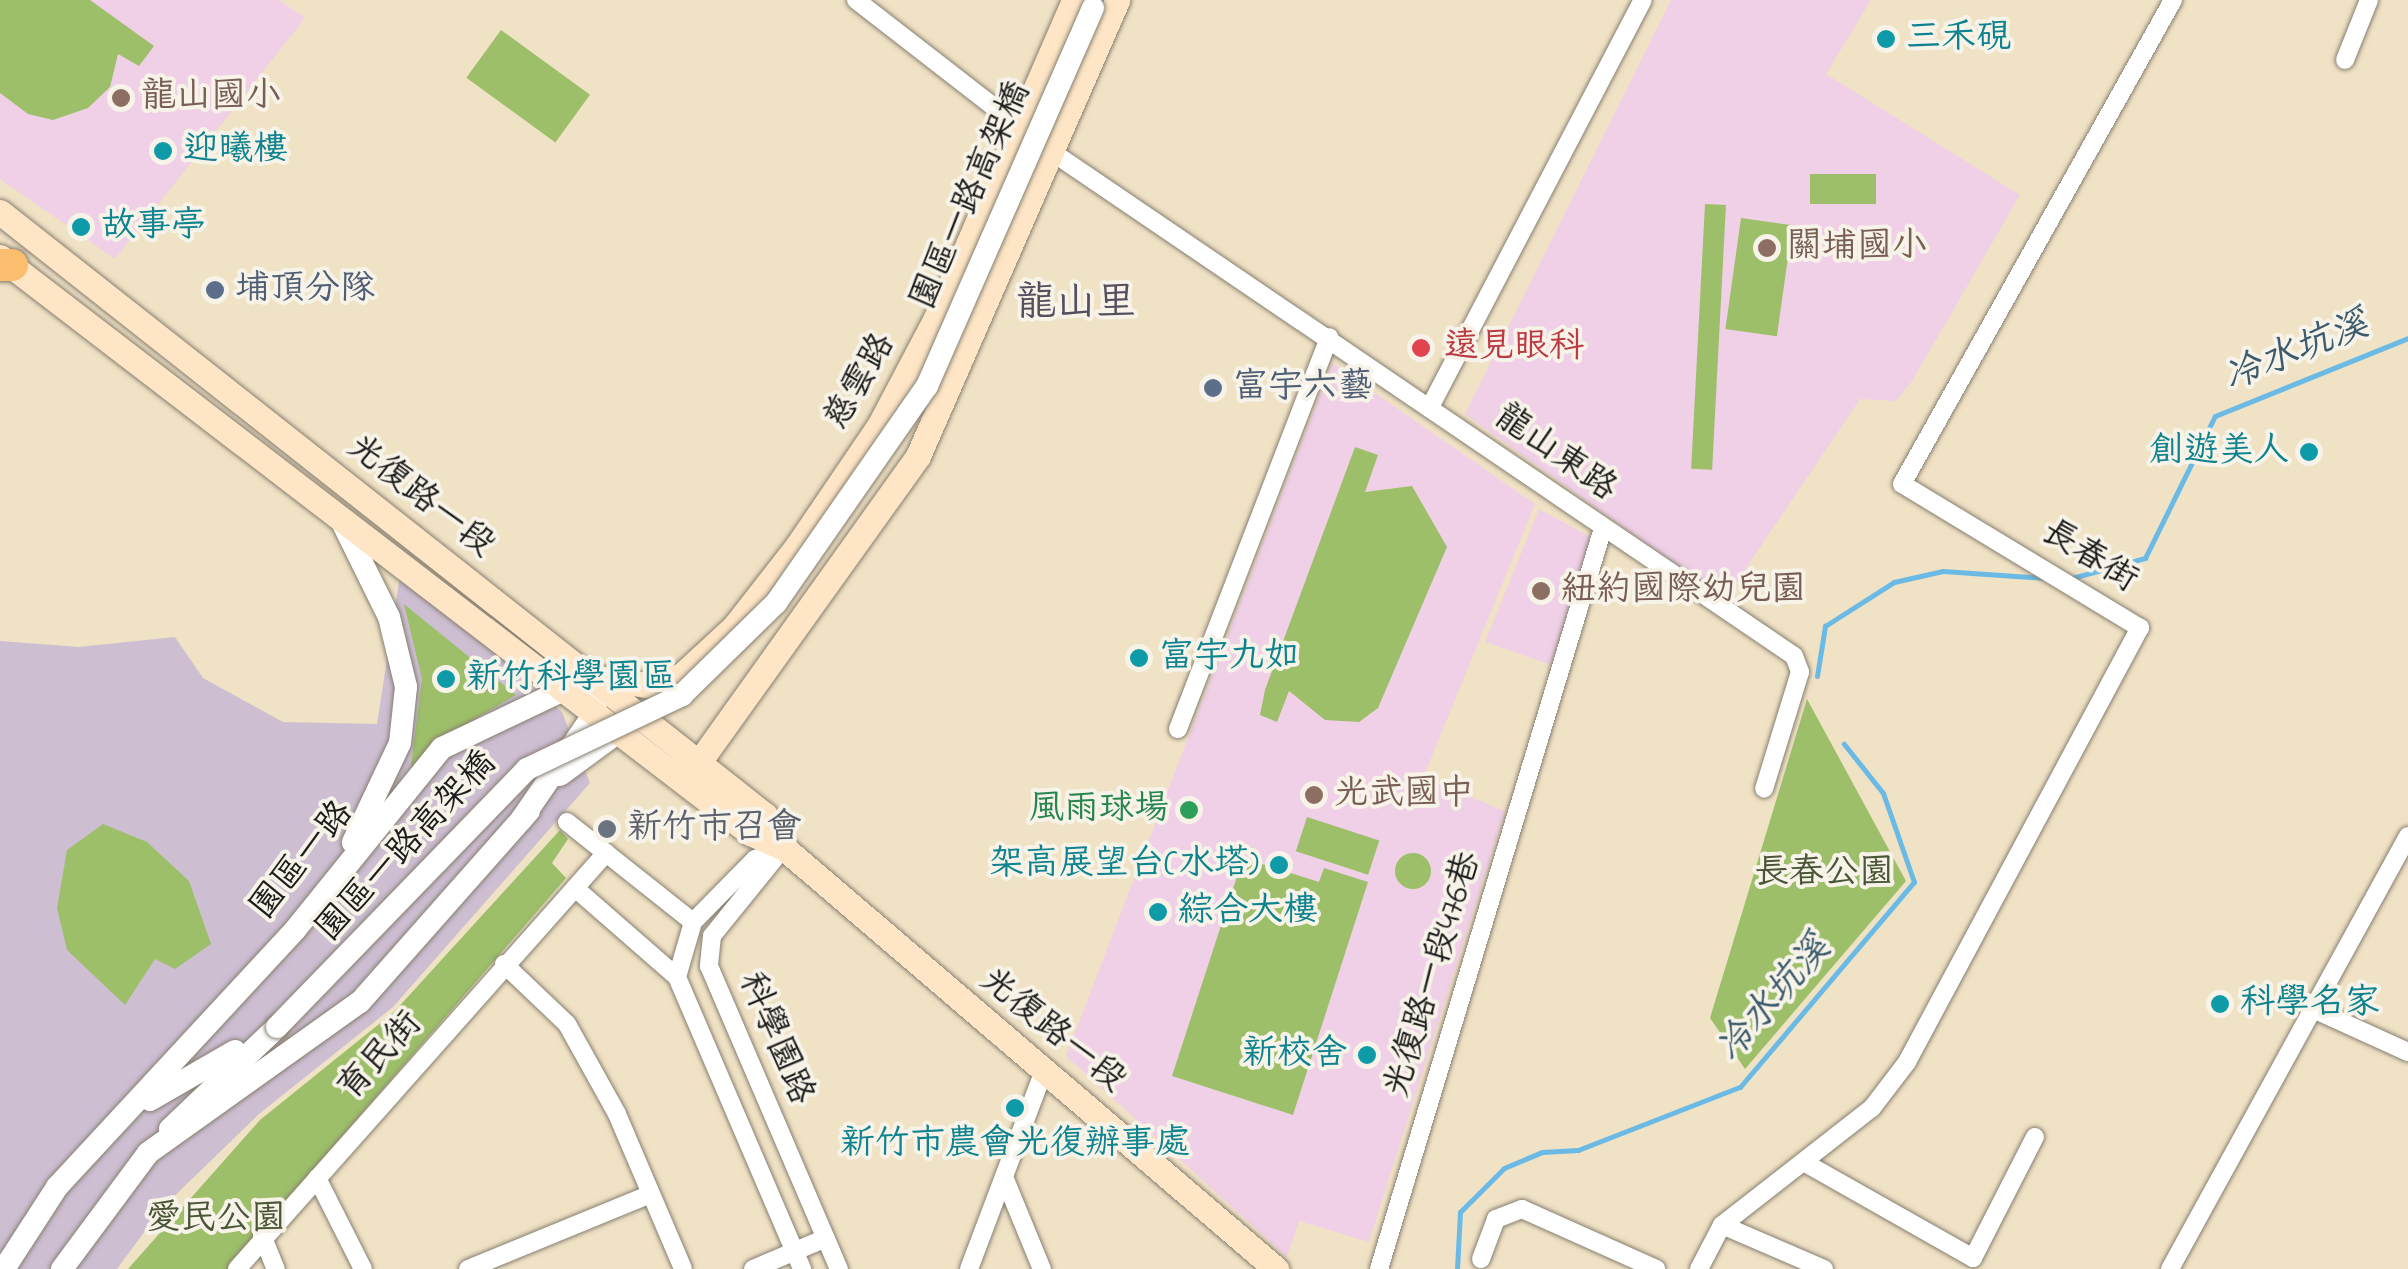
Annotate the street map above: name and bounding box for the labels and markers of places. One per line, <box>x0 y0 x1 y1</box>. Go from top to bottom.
place label: 三禾硯 <box>1906 18 2011 60</box>
marker: 三禾硯 <box>1875 28 1897 50</box>
place label: 龍山國小 <box>141 77 281 119</box>
marker: 龍山國小 <box>110 87 132 109</box>
place label: 迎曦樓 <box>183 130 288 172</box>
marker: 迎曦樓 <box>152 140 174 162</box>
place label: 故事亭 <box>101 206 206 248</box>
marker: 故事亭 <box>70 216 92 238</box>
place label: 關埔國小 <box>1787 227 1927 269</box>
marker: 關埔國小 <box>1756 237 1778 259</box>
place label: 埔頂分隊 <box>235 269 375 311</box>
marker: 埔頂分隊 <box>204 279 226 301</box>
place label: 遠見眼科 <box>1444 327 1584 369</box>
marker: 遠見眼科 <box>1408 335 1434 361</box>
place label: 富宇六藝 <box>1233 367 1373 409</box>
marker: 富宇六藝 <box>1202 377 1224 399</box>
place label: 創遊美人 <box>2149 431 2289 473</box>
marker: 創遊美人 <box>2298 441 2320 463</box>
place label: 紐約國際幼兒園 <box>1561 570 1806 612</box>
marker: 紐約國際幼兒園 <box>1530 580 1552 602</box>
place label: 富宇九如 <box>1159 637 1299 679</box>
marker: 富宇九如 <box>1128 647 1150 669</box>
place label: 新竹科學園區 <box>466 658 676 700</box>
marker: 新竹科學園區 <box>435 668 457 690</box>
place label: 光武國中 <box>1334 774 1474 816</box>
marker: 光武國中 <box>1303 784 1325 806</box>
place label: 風雨球場 <box>1029 789 1169 831</box>
marker: 風雨球場 <box>1178 799 1200 821</box>
place label: 新竹市召會 <box>627 808 802 850</box>
marker: 新竹市召會 <box>596 818 618 840</box>
place label: 架高展望台(水塔) <box>989 844 1259 886</box>
marker: 架高展望台(水塔) <box>1268 854 1290 876</box>
place label: 綜合大樓 <box>1178 891 1318 933</box>
marker: 綜合大樓 <box>1147 901 1169 923</box>
place label: 科學名家 <box>2240 983 2380 1025</box>
marker: 科學名家 <box>2209 993 2231 1015</box>
place label: 新校舍 <box>1242 1034 1347 1076</box>
marker: 新校舍 <box>1356 1044 1378 1066</box>
marker: 新竹市農會光復辦事處 <box>1004 1097 1026 1119</box>
place label: 新竹市農會光復辦事處 <box>840 1124 1190 1166</box>

